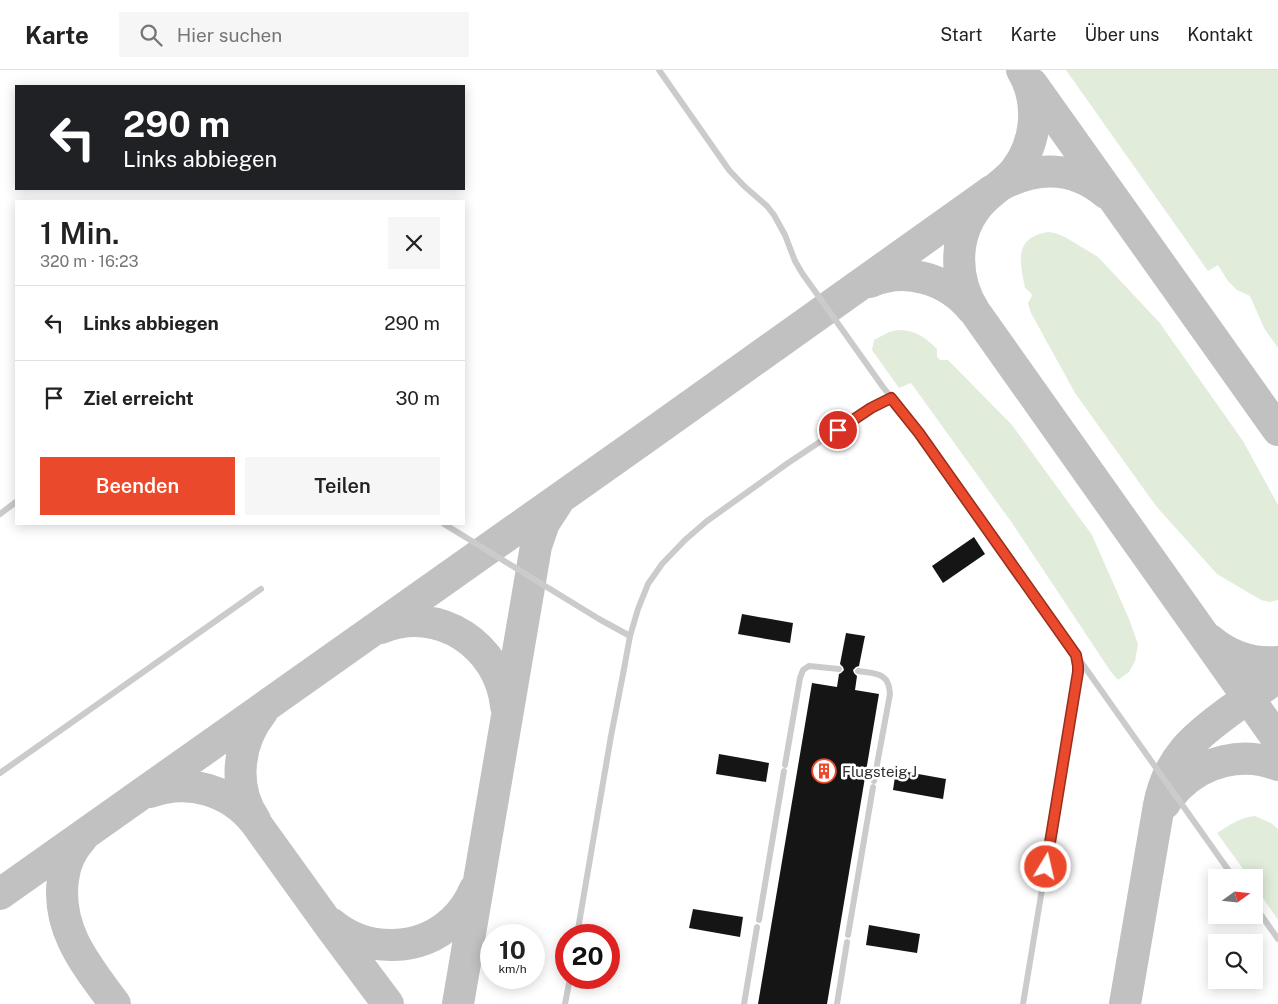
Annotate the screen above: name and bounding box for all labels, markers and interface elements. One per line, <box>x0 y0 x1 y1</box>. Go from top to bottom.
search box <box>119 12 469 57</box>
text: Karte <box>25 21 89 49</box>
icon: search <box>137 21 165 49</box>
text: Hier suchen <box>177 24 282 46</box>
text: Start <box>940 24 983 45</box>
text: Karte <box>1011 24 1056 45</box>
text: Über uns <box>1084 24 1159 45</box>
text: Kontakt <box>1187 24 1253 45</box>
text: 290 m <box>123 104 230 145</box>
icon: left <box>40 105 105 170</box>
text: Links abbiegen <box>123 146 277 172</box>
text: 1 Min. <box>40 215 120 251</box>
button: close <box>388 217 440 269</box>
text: 320 m · 16:23 <box>40 252 139 271</box>
icon: left <box>40 309 68 337</box>
text: Links abbiegen <box>83 312 219 334</box>
text: 290 m <box>384 312 440 334</box>
icon: arrive <box>40 384 68 412</box>
text: Ziel erreicht <box>83 387 194 409</box>
text: 30 m <box>395 387 440 409</box>
pin <box>817 409 859 451</box>
icon: arrive <box>824 416 852 444</box>
button: Beenden <box>40 457 235 515</box>
button: Teilen <box>245 457 440 515</box>
building icon: Flugsteig J <box>811 758 837 784</box>
place label: Flugsteig J <box>842 763 917 780</box>
position arrow <box>1019 840 1071 892</box>
north arrow <box>1208 869 1262 924</box>
map controls <box>1208 869 1263 989</box>
speed limit sign: 20 <box>555 924 620 989</box>
button: search <box>1208 934 1263 989</box>
text: 10 <box>499 935 526 965</box>
text: km/h <box>498 962 527 976</box>

